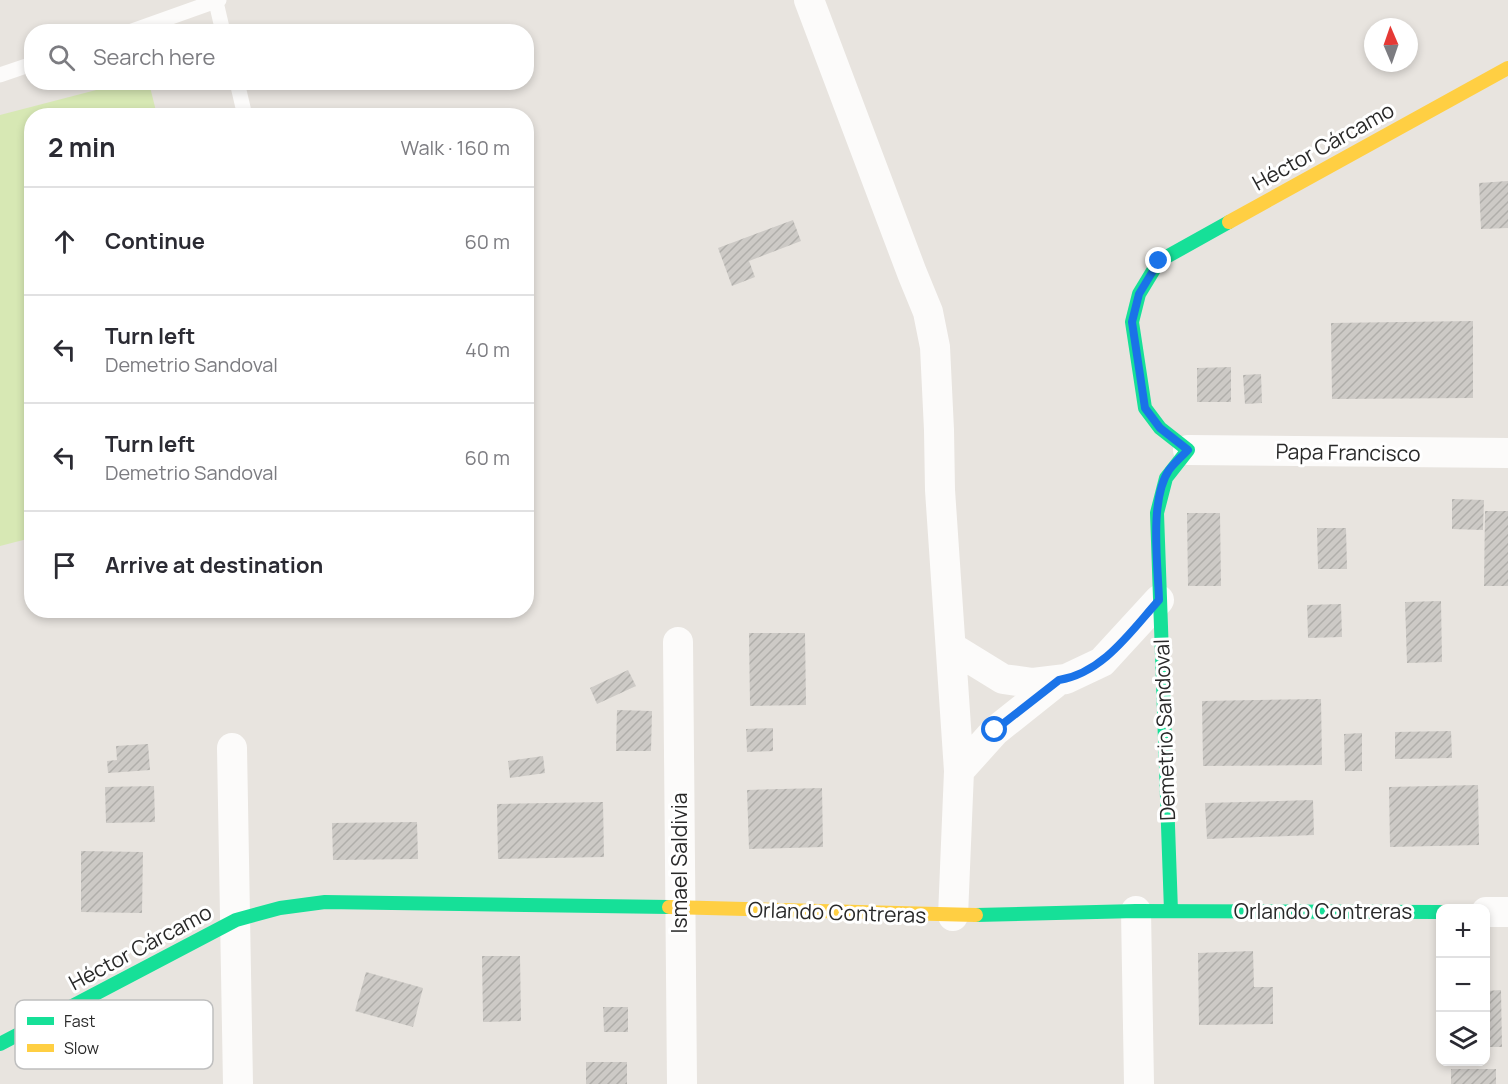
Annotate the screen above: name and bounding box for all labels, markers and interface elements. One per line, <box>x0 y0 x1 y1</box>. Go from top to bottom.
north arrow <box>1364 18 1418 72</box>
search box <box>24 24 534 90</box>
icon: search <box>45 41 78 74</box>
text: Search here <box>93 42 215 72</box>
street label: Héctor Cárcamo <box>1247 95 1399 197</box>
text: 2 min <box>48 129 116 165</box>
text: Walk · 160 m <box>401 134 510 161</box>
icon: ahead <box>48 225 81 258</box>
text: Continue <box>105 226 205 256</box>
text: 60 m <box>464 228 510 255</box>
route end <box>1145 247 1171 273</box>
text: Turn left <box>105 321 195 351</box>
icon: left <box>48 333 81 366</box>
text: 40 m <box>465 336 510 363</box>
text: Demetrio Sandoval <box>105 351 278 378</box>
text: Turn left <box>105 429 195 459</box>
street label: Papa Francisco <box>1275 437 1421 467</box>
icon: left <box>48 441 81 474</box>
text: 60 m <box>464 444 510 471</box>
text: Demetrio Sandoval <box>105 459 278 486</box>
icon: arrive <box>48 549 81 582</box>
text: Arrive at destination <box>105 550 323 580</box>
street label: Demetrio Sandoval <box>1147 639 1181 821</box>
route start <box>981 716 1007 742</box>
street label: Ismael Saldivia <box>665 793 693 933</box>
street label: Orlando Contreras <box>747 895 927 929</box>
street label: Orlando Contreras <box>1234 897 1412 925</box>
street label: Héctor Cárcamo <box>64 898 216 996</box>
map controls <box>1436 904 1490 1066</box>
button: + <box>1436 904 1490 958</box>
button: − <box>1436 958 1490 1012</box>
legend <box>15 1000 213 1069</box>
text: Fast <box>64 1010 95 1032</box>
button: layers <box>1436 1012 1490 1066</box>
text: Slow <box>64 1037 99 1059</box>

